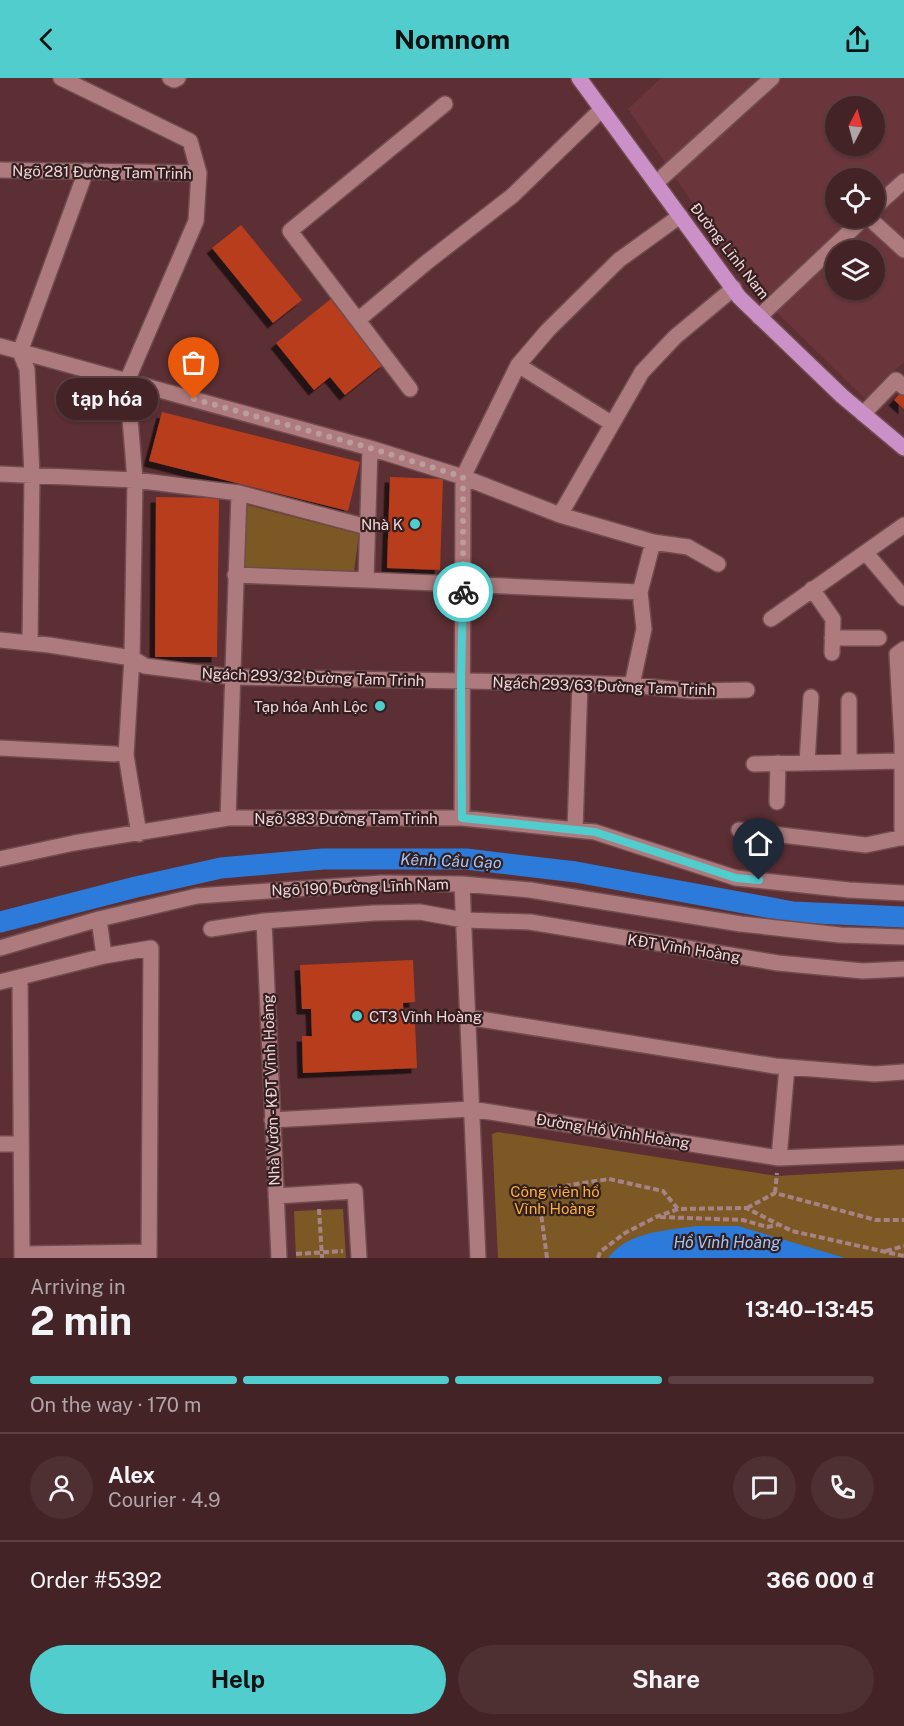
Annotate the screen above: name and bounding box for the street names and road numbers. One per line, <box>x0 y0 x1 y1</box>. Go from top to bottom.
street label: Ngõ 281 Đường Tam Trinh <box>12 162 192 182</box>
street label: Đường Lĩnh Nam <box>687 200 773 302</box>
street label: Ngách 293/32 Đường Tam Trinh <box>201 665 425 689</box>
street label: Ngách 293/63 Đường Tam Trinh <box>492 674 716 698</box>
street label: Ngõ 383 Đường Tam Trinh <box>254 810 438 827</box>
street label: Ngõ 190 Đường Lĩnh Nam <box>271 875 449 899</box>
street label: KĐT Vĩnh Hoàng <box>626 931 742 965</box>
street label: Nhà Vườn - KĐT Vĩnh Hoàng <box>259 994 283 1186</box>
street label: Đường Hồ Vĩnh Hoàng <box>535 1110 691 1152</box>

